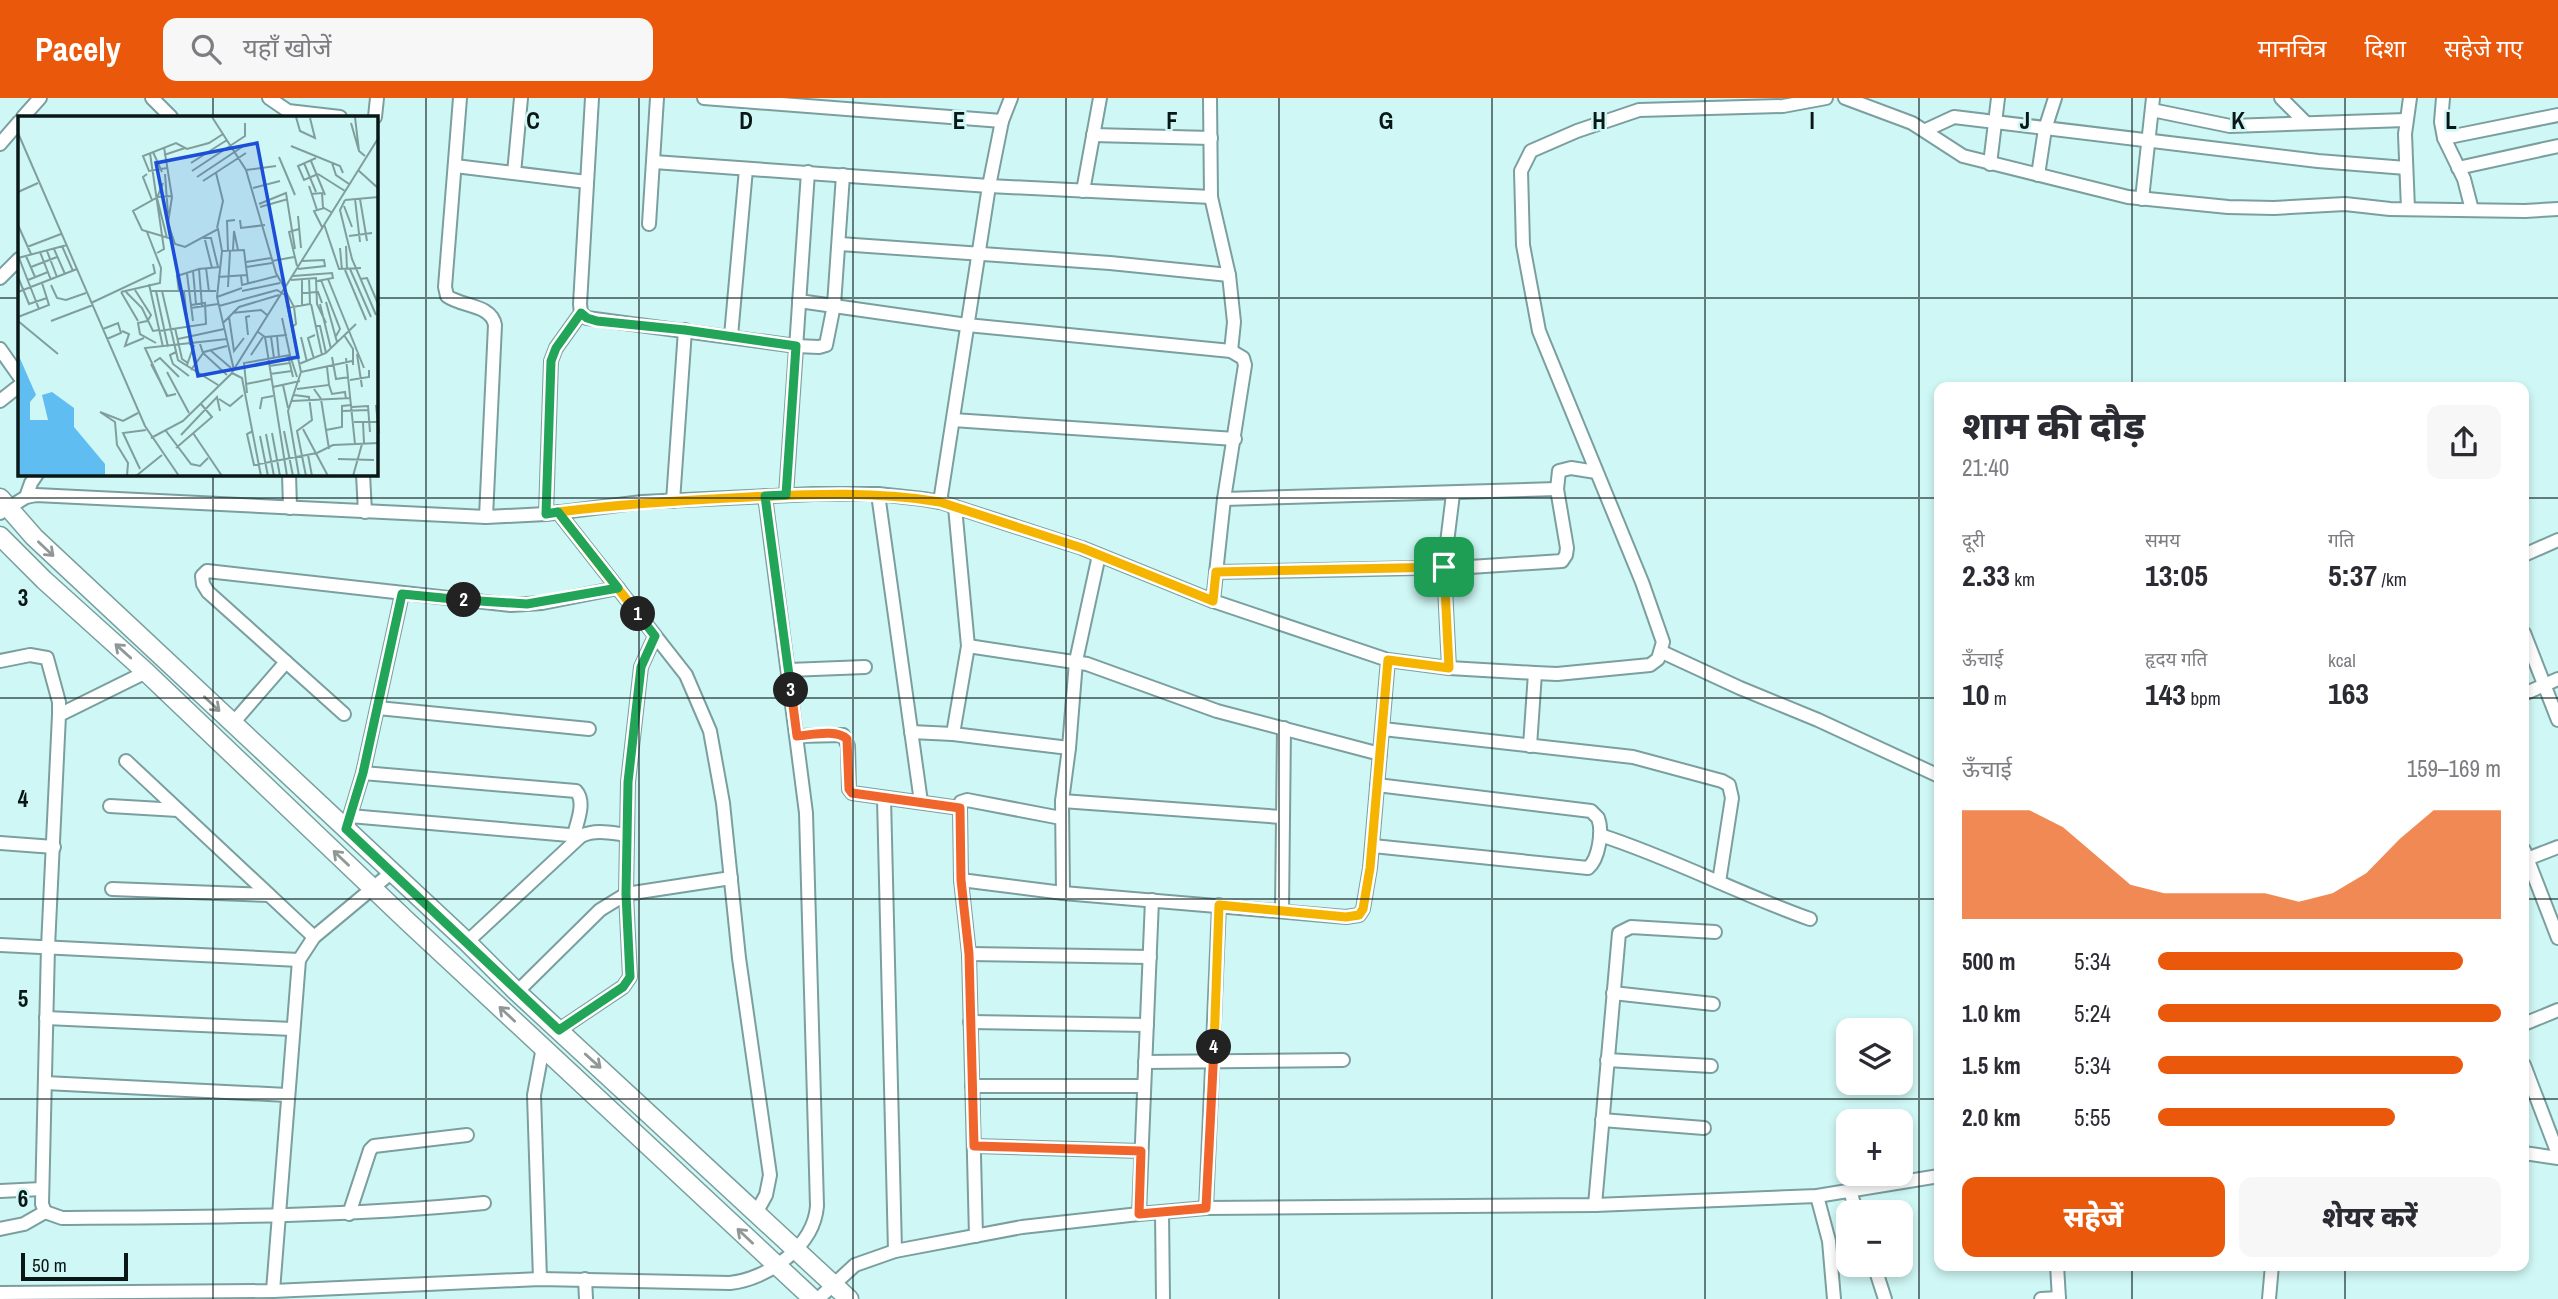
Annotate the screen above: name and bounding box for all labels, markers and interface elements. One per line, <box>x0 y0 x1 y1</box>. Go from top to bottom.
search box <box>163 18 653 81</box>
text: Pacely <box>35 27 121 71</box>
icon: search <box>187 30 225 68</box>
text: यहाँ खोजें <box>243 30 332 65</box>
text: मानचित्र <box>2258 32 2326 64</box>
text: दिशा <box>2364 32 2406 64</box>
text: सहेजे गए <box>2444 32 2523 64</box>
text: C <box>526 105 540 136</box>
text: D <box>739 105 753 136</box>
text: E <box>953 105 965 136</box>
text: F <box>1166 105 1178 136</box>
text: G <box>1379 105 1393 136</box>
text: H <box>1592 105 1606 136</box>
text: I <box>1809 105 1815 136</box>
text: J <box>2020 105 2030 136</box>
text: K <box>2231 105 2245 136</box>
text: L <box>2445 105 2457 136</box>
inset map <box>18 116 378 476</box>
text: शाम की दौड़ <box>1962 400 2145 451</box>
button: share <box>2427 405 2501 479</box>
text: 21:40 <box>1962 452 2009 483</box>
text: दूरी <box>1962 527 1985 553</box>
text: समय <box>2145 527 2180 553</box>
text: गति <box>2328 527 2354 553</box>
pin <box>1414 537 1474 597</box>
one-way arrow <box>37 540 54 557</box>
icon: arrive <box>1425 548 1463 586</box>
text: 2.33 <box>1962 555 2010 595</box>
text: 13:05 <box>2145 555 2208 595</box>
text: 5:37 <box>2328 555 2377 595</box>
text: km <box>2010 566 2035 592</box>
text: /km <box>2377 566 2407 592</box>
text: 3 <box>18 582 28 613</box>
pin: 2 <box>447 582 482 618</box>
text: 2 <box>459 586 468 612</box>
pin: 1 <box>620 596 656 632</box>
text: 1 <box>633 600 642 626</box>
one-way arrow <box>114 643 132 659</box>
text: ऊँचाई <box>1962 646 2003 672</box>
text: हृदय गति <box>2145 646 2207 672</box>
text: kcal <box>2328 647 2356 673</box>
pin: 3 <box>774 672 808 708</box>
text: 163 <box>2328 673 2369 713</box>
text: 10 <box>1962 674 1989 714</box>
text: 143 <box>2145 674 2186 714</box>
text: 3 <box>786 676 795 702</box>
text: m <box>1989 685 2007 711</box>
text: bpm <box>2186 685 2221 711</box>
one-way arrow <box>203 696 221 712</box>
text: ऊँचाई <box>1962 753 2012 784</box>
text: 159–169 m <box>2407 753 2501 784</box>
text: 4 <box>18 783 29 814</box>
one-way arrow <box>333 850 350 867</box>
text: 500 m <box>1962 946 2015 977</box>
text: 5:34 <box>2074 946 2111 977</box>
text: 5 <box>18 983 28 1014</box>
text: 1.0 km <box>1962 998 2021 1029</box>
text: 5:24 <box>2074 998 2111 1029</box>
one-way arrow <box>498 1006 516 1022</box>
map controls <box>1836 1018 1913 1277</box>
button: layers <box>1836 1018 1913 1095</box>
pin: 4 <box>1196 1030 1232 1065</box>
text: 4 <box>1209 1033 1218 1059</box>
text: 1.5 km <box>1962 1050 2021 1081</box>
text: 5:34 <box>2074 1050 2111 1081</box>
one-way arrow <box>584 1053 602 1069</box>
text: 2.0 km <box>1962 1102 2021 1133</box>
text: 5:55 <box>2074 1102 2111 1133</box>
button: + <box>1836 1109 1913 1186</box>
button: सहेजें <box>1962 1177 2225 1257</box>
button: शेयर करें <box>2239 1177 2501 1257</box>
text: 6 <box>18 1183 28 1214</box>
button: − <box>1836 1200 1913 1277</box>
one-way arrow <box>737 1227 754 1244</box>
scale bar <box>21 1250 128 1282</box>
text: 50 m <box>32 1252 67 1278</box>

